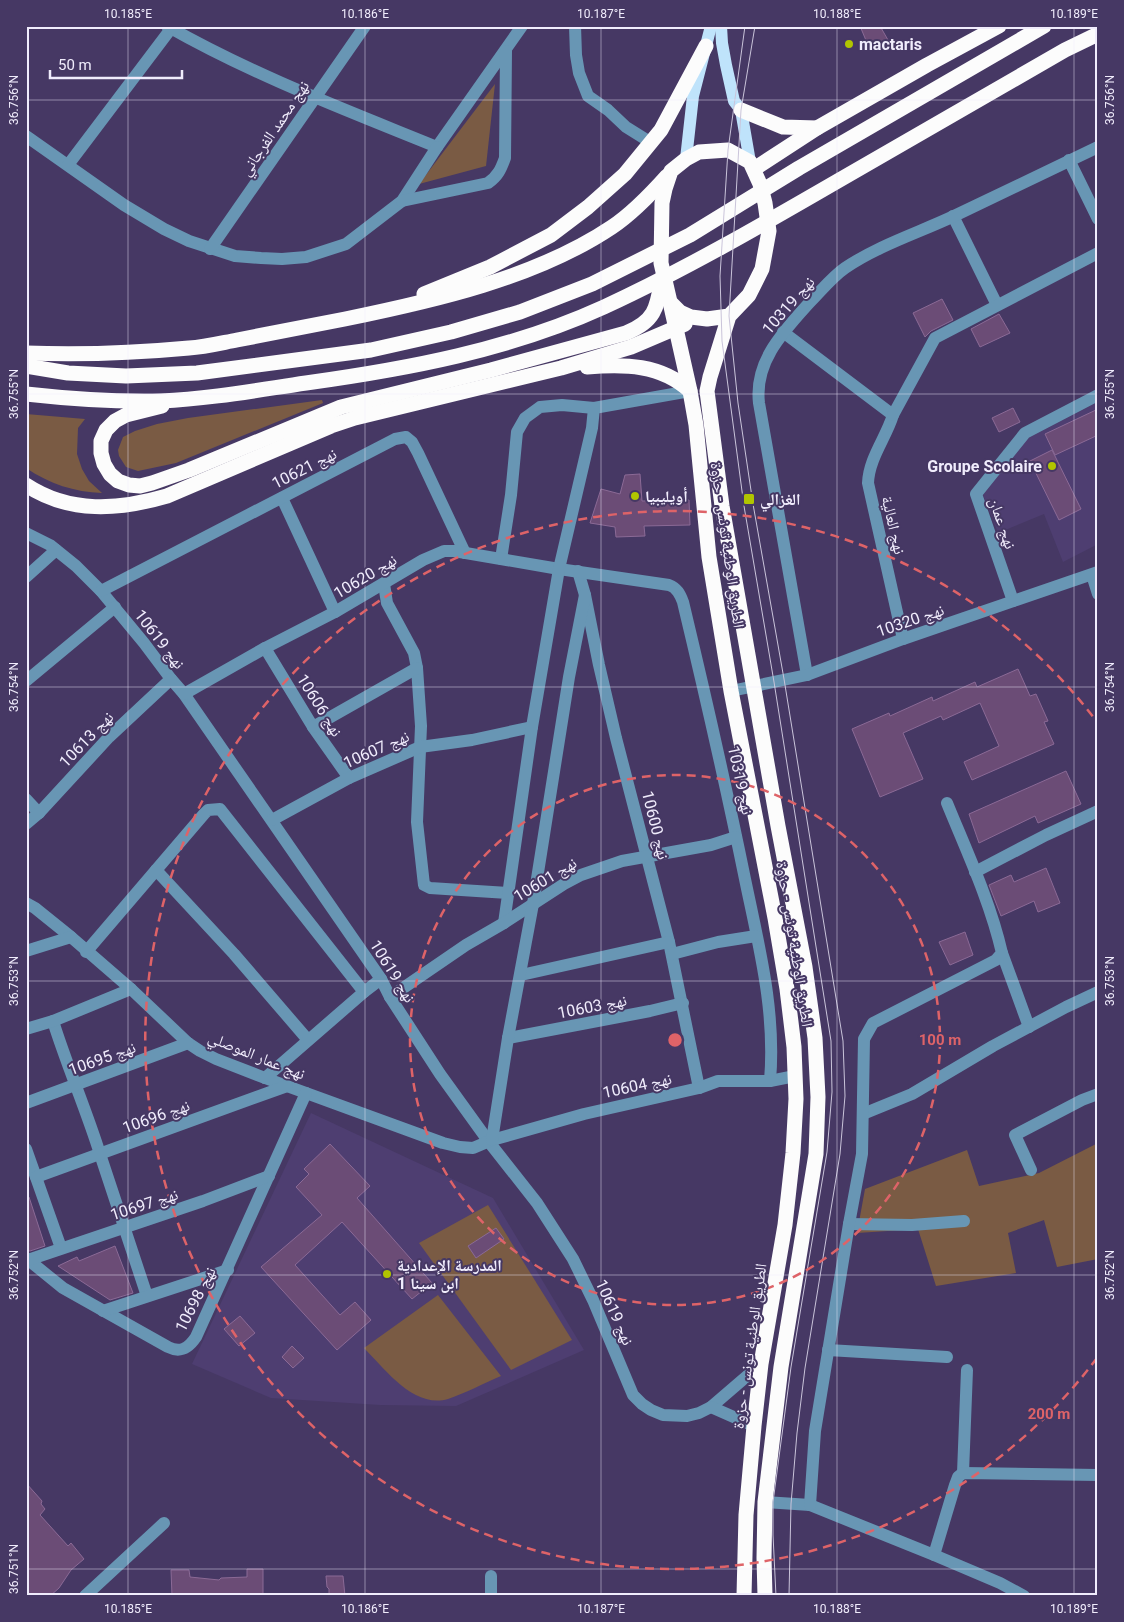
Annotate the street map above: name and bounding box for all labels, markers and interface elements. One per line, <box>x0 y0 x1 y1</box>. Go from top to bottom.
text: 10.185°E <box>104 7 152 21</box>
text: 10.186°E <box>341 7 389 21</box>
text: 10.187°E <box>577 7 625 21</box>
text: 10.188°E <box>813 7 861 21</box>
text: 10.189°E <box>1050 7 1098 21</box>
place label: mactaris <box>859 35 922 54</box>
marker: mactaris <box>843 38 855 50</box>
scale bar <box>50 48 182 80</box>
text: 50 m <box>58 56 92 74</box>
text: 36.756°N <box>7 75 21 125</box>
text: 36.756°N <box>1103 75 1117 125</box>
street label: نهج محمد الفرجاني <box>236 77 316 181</box>
street label: نهج 10319 <box>758 273 819 339</box>
text: 36.755°N <box>7 369 21 419</box>
text: 36.755°N <box>1103 369 1117 419</box>
street label: نهج 10621 <box>269 444 340 494</box>
place label: Groupe Scolaire <box>927 457 1042 476</box>
marker: Groupe Scolaire <box>1046 460 1058 472</box>
street label: الطريق الوطنية تونس - حزوة <box>705 461 749 629</box>
place label: أويليبيا <box>645 487 688 506</box>
marker: أويليبيا <box>629 490 641 502</box>
place label: الغزالي <box>760 490 801 512</box>
marker: الغزالي <box>742 492 756 506</box>
street label: نهج العالية <box>877 494 909 556</box>
street label: نهج عمان <box>984 495 1020 552</box>
street label: نهج 10620 <box>330 550 401 603</box>
street label: نهج 10320 <box>874 600 947 642</box>
street label: نهج 10619 <box>130 606 189 673</box>
text: 36.754°N <box>7 662 21 712</box>
text: 36.754°N <box>1103 662 1117 712</box>
street label: نهج 10606 <box>292 671 346 741</box>
street label: نهج 10613 <box>55 708 118 772</box>
street label: نهج 10607 <box>340 727 412 773</box>
street label: نهج 10319 <box>723 744 757 817</box>
street label: نهج 10600 <box>637 789 673 862</box>
street label: نهج 10601 <box>510 853 581 906</box>
street label: الطريق الوطنية تونس - حزوة <box>771 860 817 1028</box>
street label: نهج 10619 <box>365 937 419 1007</box>
text: 36.753°N <box>7 956 21 1006</box>
text: 36.753°N <box>1103 956 1117 1006</box>
street label: نهج 10603 <box>556 990 629 1023</box>
street label: نهج عمار الموصلي <box>204 1027 308 1086</box>
centre of rings <box>666 1031 684 1049</box>
text: 100 m <box>919 1031 961 1049</box>
street label: نهج 10695 <box>66 1038 139 1080</box>
street label: نهج 10604 <box>601 1069 674 1103</box>
street label: نهج 10696 <box>120 1096 193 1138</box>
street label: نهج 10697 <box>108 1185 181 1225</box>
text: 36.752°N <box>7 1250 21 1300</box>
text: 36.752°N <box>1103 1250 1117 1300</box>
place label: المدرسة الإعدادية ابن سينا 1 <box>397 1256 502 1293</box>
street label: الطريق الوطنية تونس - حزوة <box>728 1262 772 1430</box>
street label: نهج 10698 <box>171 1264 221 1335</box>
marker: المدرسة الإعدادية ابن سينا 1 <box>381 1268 393 1280</box>
street label: نهج 10619 <box>591 1276 637 1348</box>
text: 200 m <box>1028 1405 1070 1423</box>
text: 36.751°N <box>7 1544 21 1594</box>
text: 10.185°E <box>104 1602 152 1616</box>
text: 10.186°E <box>341 1602 389 1616</box>
text: 10.187°E <box>577 1602 625 1616</box>
text: 10.188°E <box>813 1602 861 1616</box>
text: 10.189°E <box>1050 1602 1098 1616</box>

